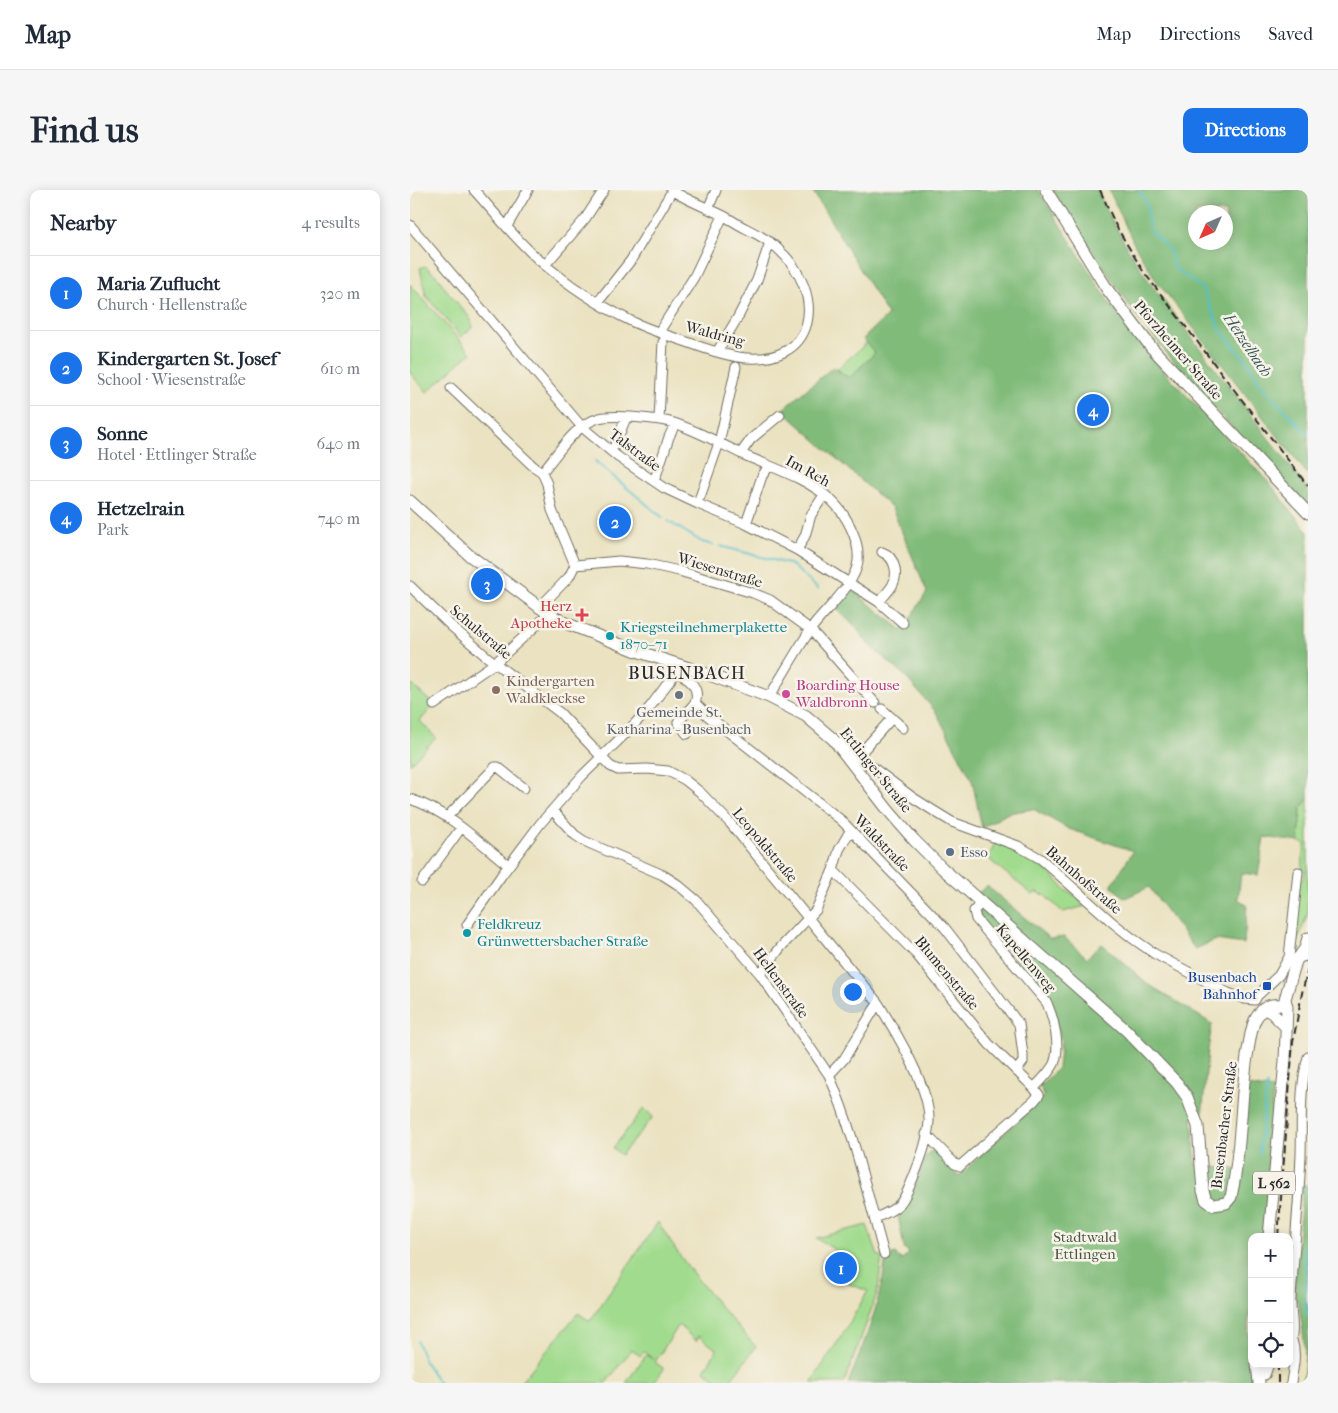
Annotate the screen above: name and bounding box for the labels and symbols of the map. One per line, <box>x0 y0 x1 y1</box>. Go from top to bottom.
north arrow <box>1188 205 1233 250</box>
street label: Pforzheimer Straße <box>1130 297 1226 404</box>
water label: Hetzelbach <box>1219 309 1276 380</box>
street label: Waldring <box>683 317 747 351</box>
pin: 4 <box>1077 391 1109 429</box>
street label: Talstraße <box>606 425 665 476</box>
street label: Im Reh <box>783 451 834 491</box>
pin: 2 <box>599 503 631 541</box>
street label: Wiesenstraße <box>674 548 765 592</box>
pin: 3 <box>471 565 503 603</box>
place label: Herz Apotheke <box>510 597 573 632</box>
street label: Schulstraße <box>446 601 516 663</box>
marker: Herz Apotheke <box>576 609 588 621</box>
place label: Kriegsteilnehmerplakette 1870–71 <box>620 618 788 653</box>
marker: Kriegsteilnehmerplakette 1870–71 <box>604 630 616 642</box>
district label: BUSENBACH <box>628 663 746 684</box>
place label: Kindergarten Waldkleckse <box>505 672 595 707</box>
place label: Boarding House Waldbronn <box>795 676 900 711</box>
marker: Kindergarten Waldkleckse <box>490 684 502 696</box>
marker: Boarding House Waldbronn <box>780 688 792 700</box>
marker: Gemeinde St. Katharina - Busenbach <box>673 689 685 701</box>
place label: Gemeinde St. Katharina - Busenbach <box>606 703 752 738</box>
street label: Ettlinger Straße <box>836 724 916 817</box>
street label: Leopoldstraße <box>729 804 802 886</box>
street label: Waldstraße <box>850 810 914 876</box>
street label: Bahnhofstraße <box>1042 842 1126 918</box>
place label: Esso <box>960 843 988 861</box>
marker: Esso <box>944 846 956 858</box>
place label: Feldkreuz Grünwettersbacher Straße <box>477 915 649 950</box>
street label: Kapellenweg <box>992 920 1060 997</box>
marker: Feldkreuz Grünwettersbacher Straße <box>461 927 473 939</box>
street label: Blumenstraße <box>911 932 983 1014</box>
street label: Hellenstraße <box>749 944 813 1022</box>
place label: Busenbach Bahnhof <box>1187 968 1260 1003</box>
your location <box>840 979 866 1005</box>
marker: Busenbach Bahnhof <box>1261 980 1273 992</box>
street label: Busenbacher Straße <box>1207 1060 1241 1190</box>
road number: L 562 <box>1253 1171 1295 1194</box>
park label: Stadtwald Ettlingen <box>1053 1228 1118 1263</box>
pin: 1 <box>825 1249 857 1287</box>

